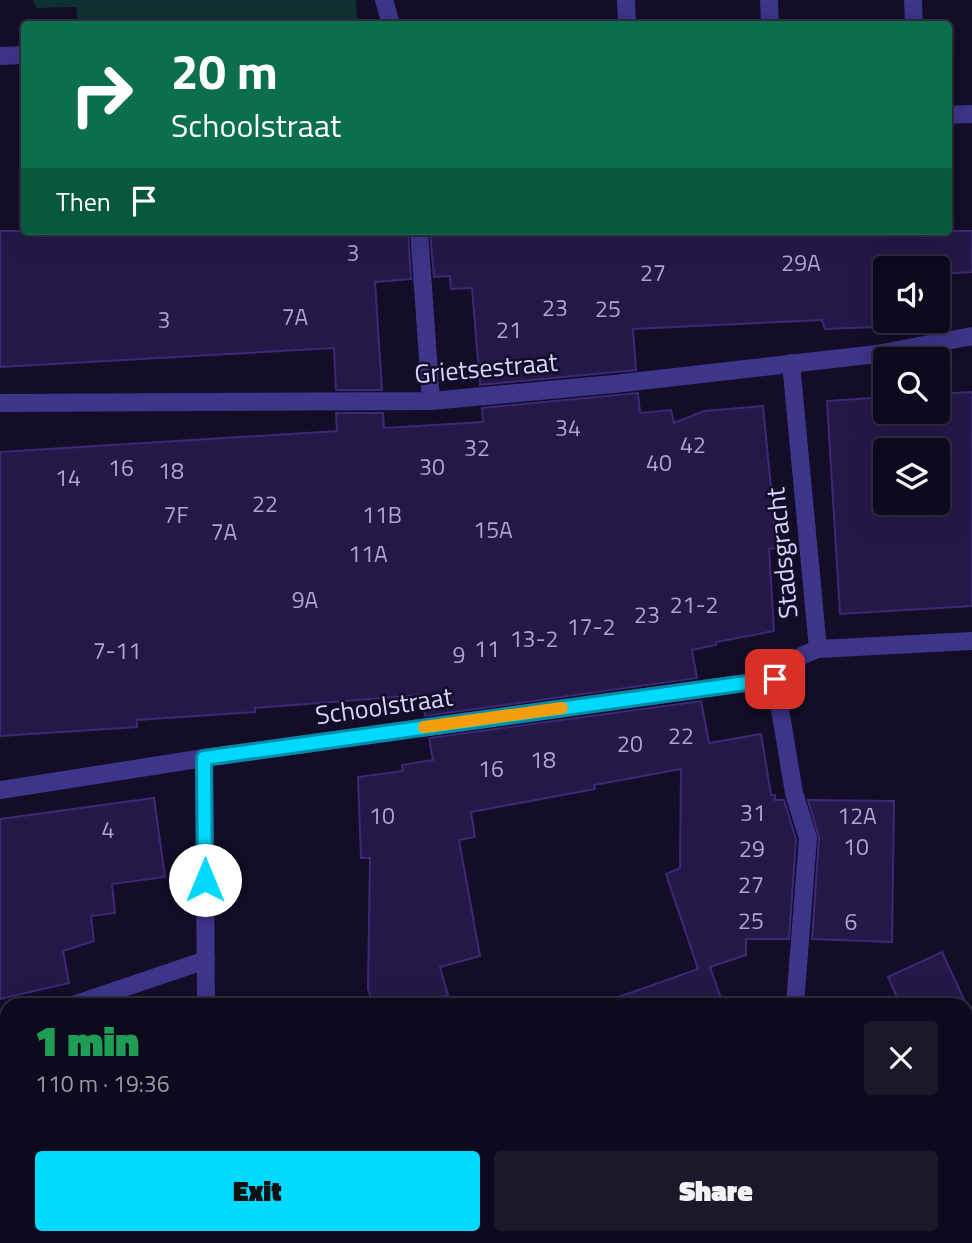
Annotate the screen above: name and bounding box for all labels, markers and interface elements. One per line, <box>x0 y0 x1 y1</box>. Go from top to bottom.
text: 20 m <box>171 33 278 108</box>
icon: right <box>56 49 147 140</box>
text: Schoolstraat <box>171 101 341 149</box>
text: Then <box>56 182 111 221</box>
icon: arrive <box>125 182 163 220</box>
house number: 3 <box>347 235 359 270</box>
house number: 29A <box>781 245 821 280</box>
house number: 27 <box>640 255 666 290</box>
map controls <box>873 256 950 515</box>
button: sound <box>873 256 950 333</box>
house number: 23 <box>542 290 568 325</box>
house number: 25 <box>595 291 621 326</box>
house number: 7A <box>282 299 309 334</box>
house number: 3 <box>158 302 170 337</box>
house number: 21 <box>496 312 522 347</box>
street label: Grietsestraat <box>413 342 559 393</box>
button: search <box>873 347 950 424</box>
house number: 34 <box>555 410 581 445</box>
house number: 42 <box>680 427 706 462</box>
house number: 32 <box>464 430 490 465</box>
button: layers <box>873 438 950 515</box>
house number: 40 <box>646 445 672 480</box>
house number: 30 <box>419 449 445 484</box>
house number: 16 <box>108 450 134 485</box>
house number: 18 <box>158 453 184 488</box>
house number: 14 <box>55 460 81 495</box>
house number: 22 <box>252 486 278 521</box>
street label: Stadsgracht <box>755 486 808 620</box>
house number: 7F <box>164 497 188 532</box>
house number: 11B <box>362 497 402 532</box>
house number: 15A <box>473 512 513 547</box>
house number: 7A <box>211 514 238 549</box>
house number: 11A <box>348 536 388 571</box>
house number: 9A <box>292 582 319 617</box>
house number: 21-2 <box>670 587 718 622</box>
house number: 23 <box>634 597 660 632</box>
house number: 17-2 <box>567 609 615 644</box>
house number: 13-2 <box>510 621 558 656</box>
house number: 11 <box>474 631 500 666</box>
house number: 7-11 <box>93 633 141 668</box>
house number: 9 <box>453 637 465 672</box>
pin <box>745 649 805 709</box>
icon: arrive <box>756 660 794 698</box>
street label: Schoolstraat <box>313 677 455 734</box>
house number: 22 <box>668 718 694 753</box>
house number: 20 <box>617 726 643 761</box>
house number: 18 <box>530 742 556 777</box>
house number: 16 <box>478 751 504 786</box>
house number: 31 <box>740 795 766 830</box>
house number: 10 <box>369 798 395 833</box>
house number: 12A <box>837 798 877 833</box>
house number: 4 <box>102 812 114 847</box>
house number: 10 <box>843 829 869 864</box>
house number: 29 <box>739 831 765 866</box>
position arrow <box>168 843 242 917</box>
house number: 27 <box>738 867 764 902</box>
house number: 25 <box>738 903 764 938</box>
house number: 6 <box>845 904 857 939</box>
text: 1 min <box>35 1008 139 1072</box>
button: close <box>864 1021 938 1095</box>
text: 110 m · 19:36 <box>35 1066 170 1101</box>
button: Exit <box>35 1151 480 1231</box>
button: Share <box>494 1151 938 1231</box>

